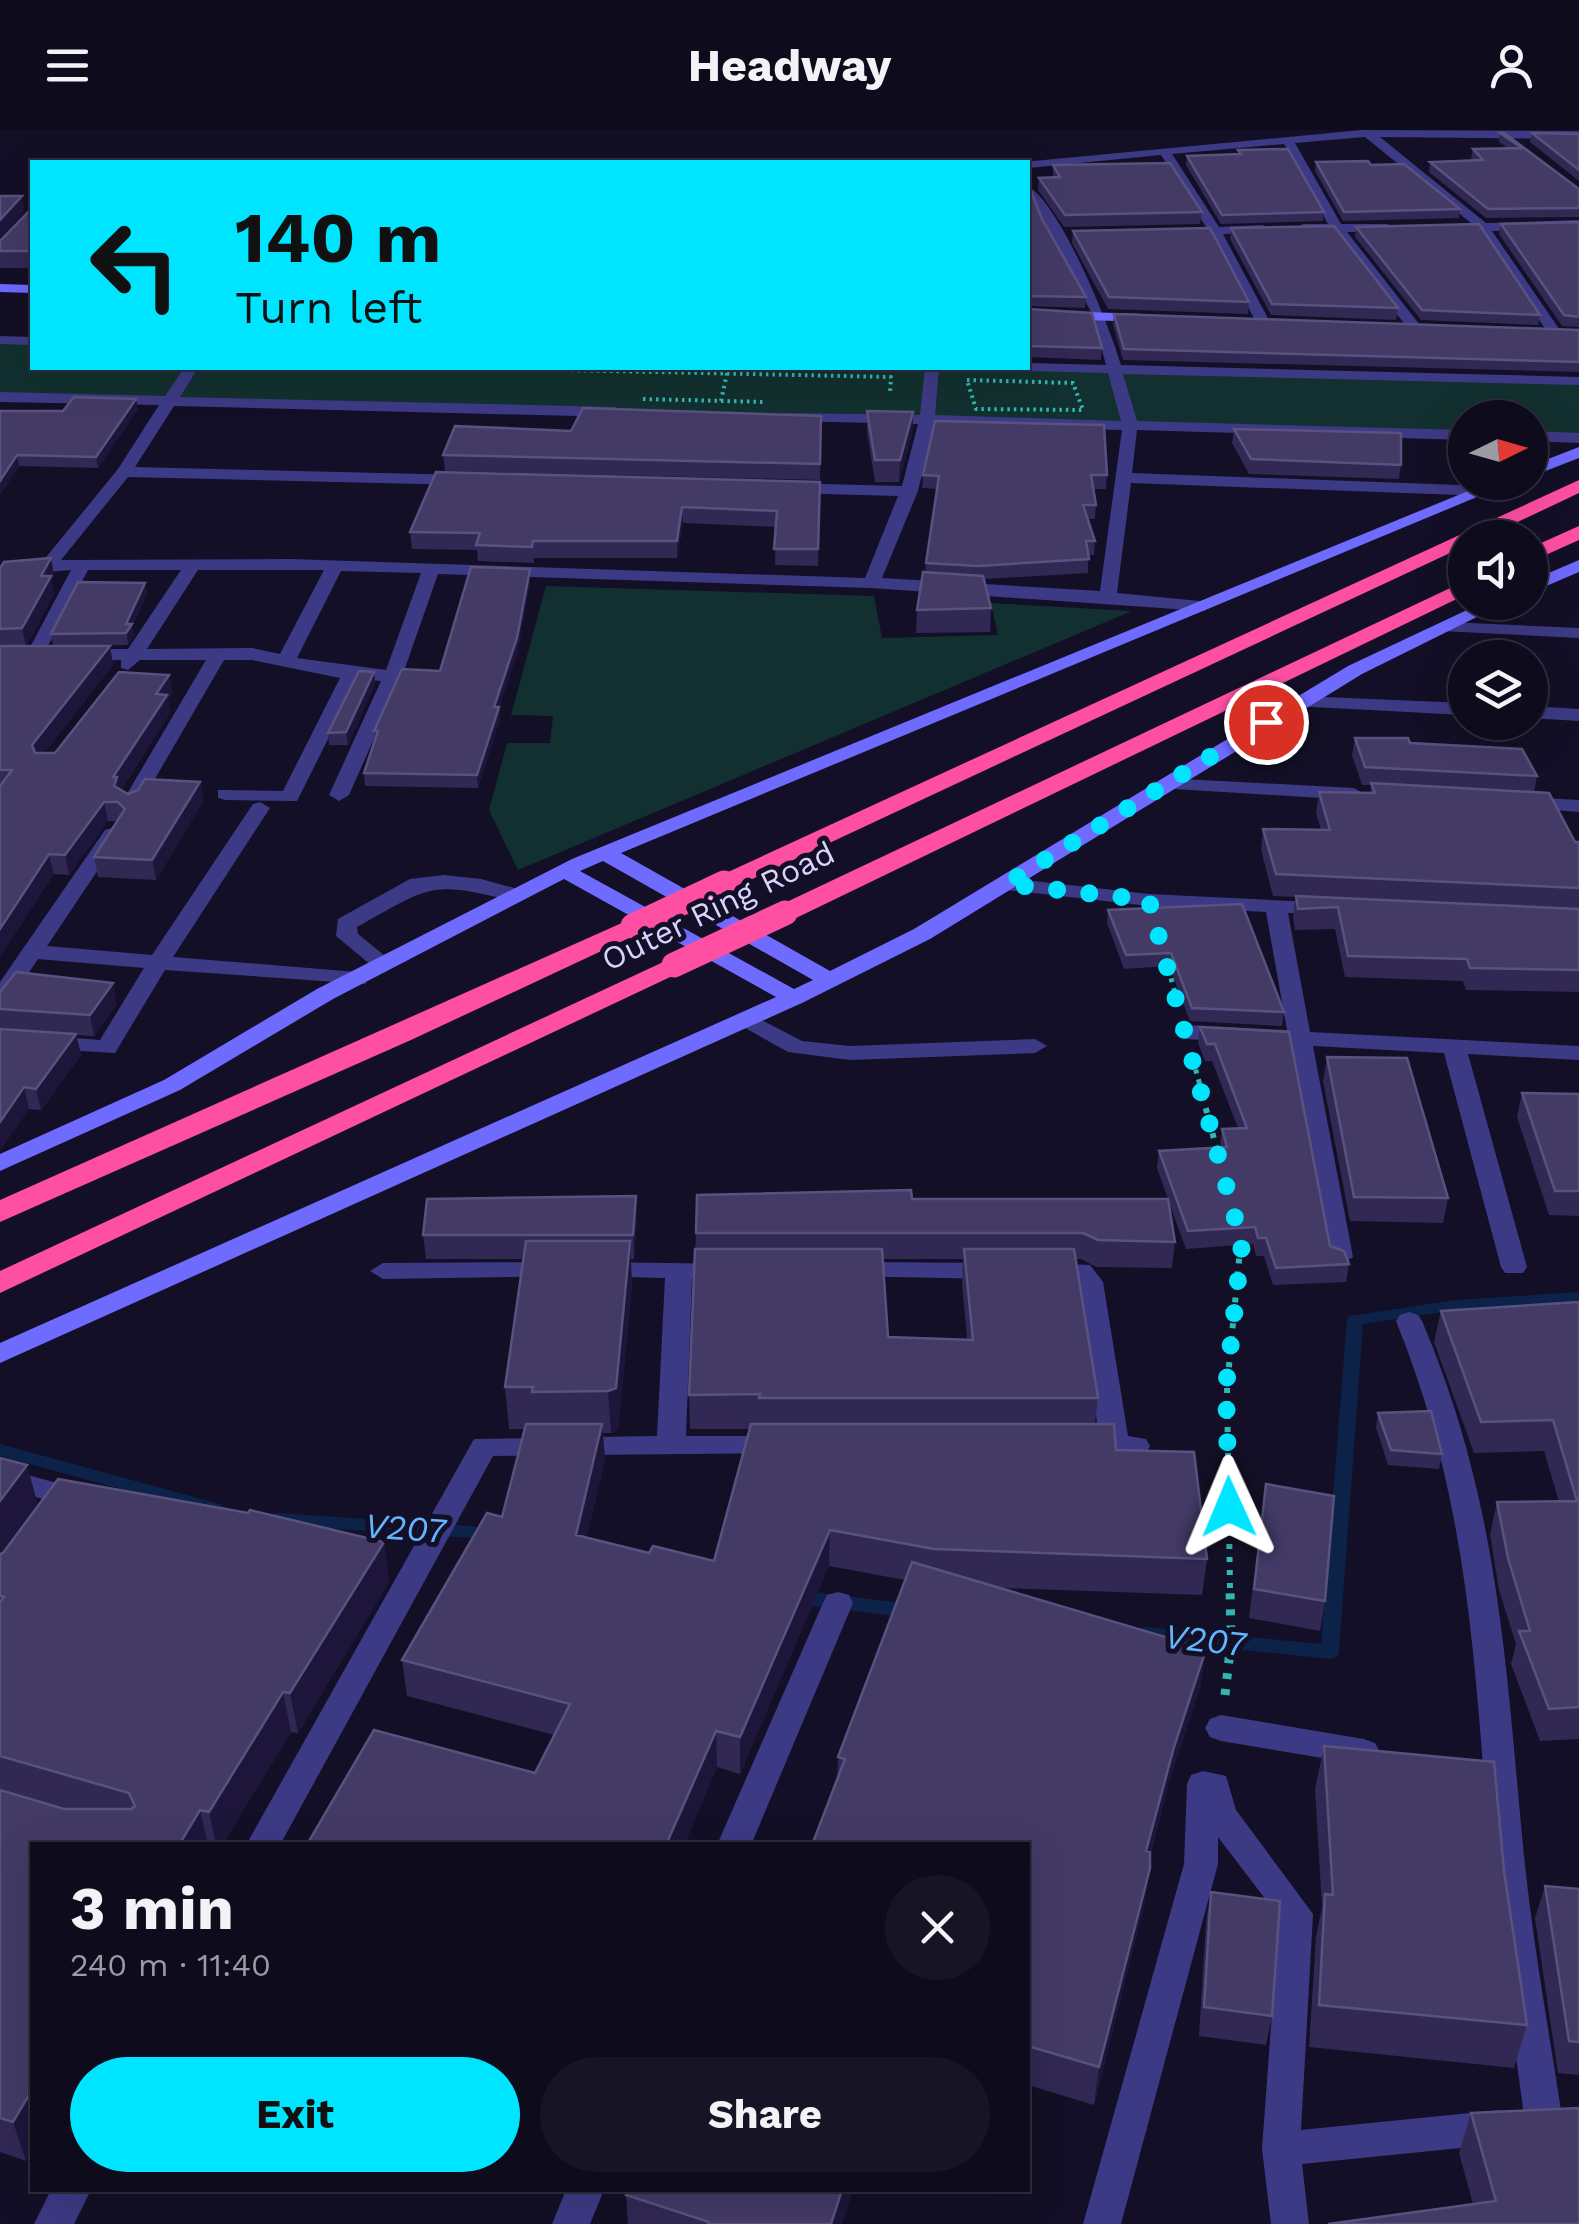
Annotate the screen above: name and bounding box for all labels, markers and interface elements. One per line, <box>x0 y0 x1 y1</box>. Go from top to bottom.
icon: menu <box>40 38 95 93</box>
icon: person <box>1484 38 1539 93</box>
text: Headway <box>688 39 891 92</box>
text: 140 m <box>235 197 441 279</box>
icon: left <box>70 200 200 330</box>
text: Turn left <box>235 281 422 334</box>
north arrow <box>1448 400 1548 500</box>
map controls <box>1448 400 1548 740</box>
button: sound <box>1448 520 1548 620</box>
button: layers <box>1448 640 1548 740</box>
pin <box>1224 680 1309 765</box>
icon: arrive <box>1239 695 1294 750</box>
street label: Outer Ring Road <box>595 833 841 979</box>
position arrow <box>1177 1455 1281 1559</box>
water label: V207 <box>363 1504 449 1552</box>
water label: V207 <box>1163 1615 1249 1665</box>
text: 3 min <box>70 1873 234 1944</box>
button: close <box>885 1875 990 1980</box>
text: 240 m · 11:40 <box>70 1946 271 1984</box>
button: Exit <box>70 2057 520 2172</box>
button: Share <box>540 2057 990 2172</box>

